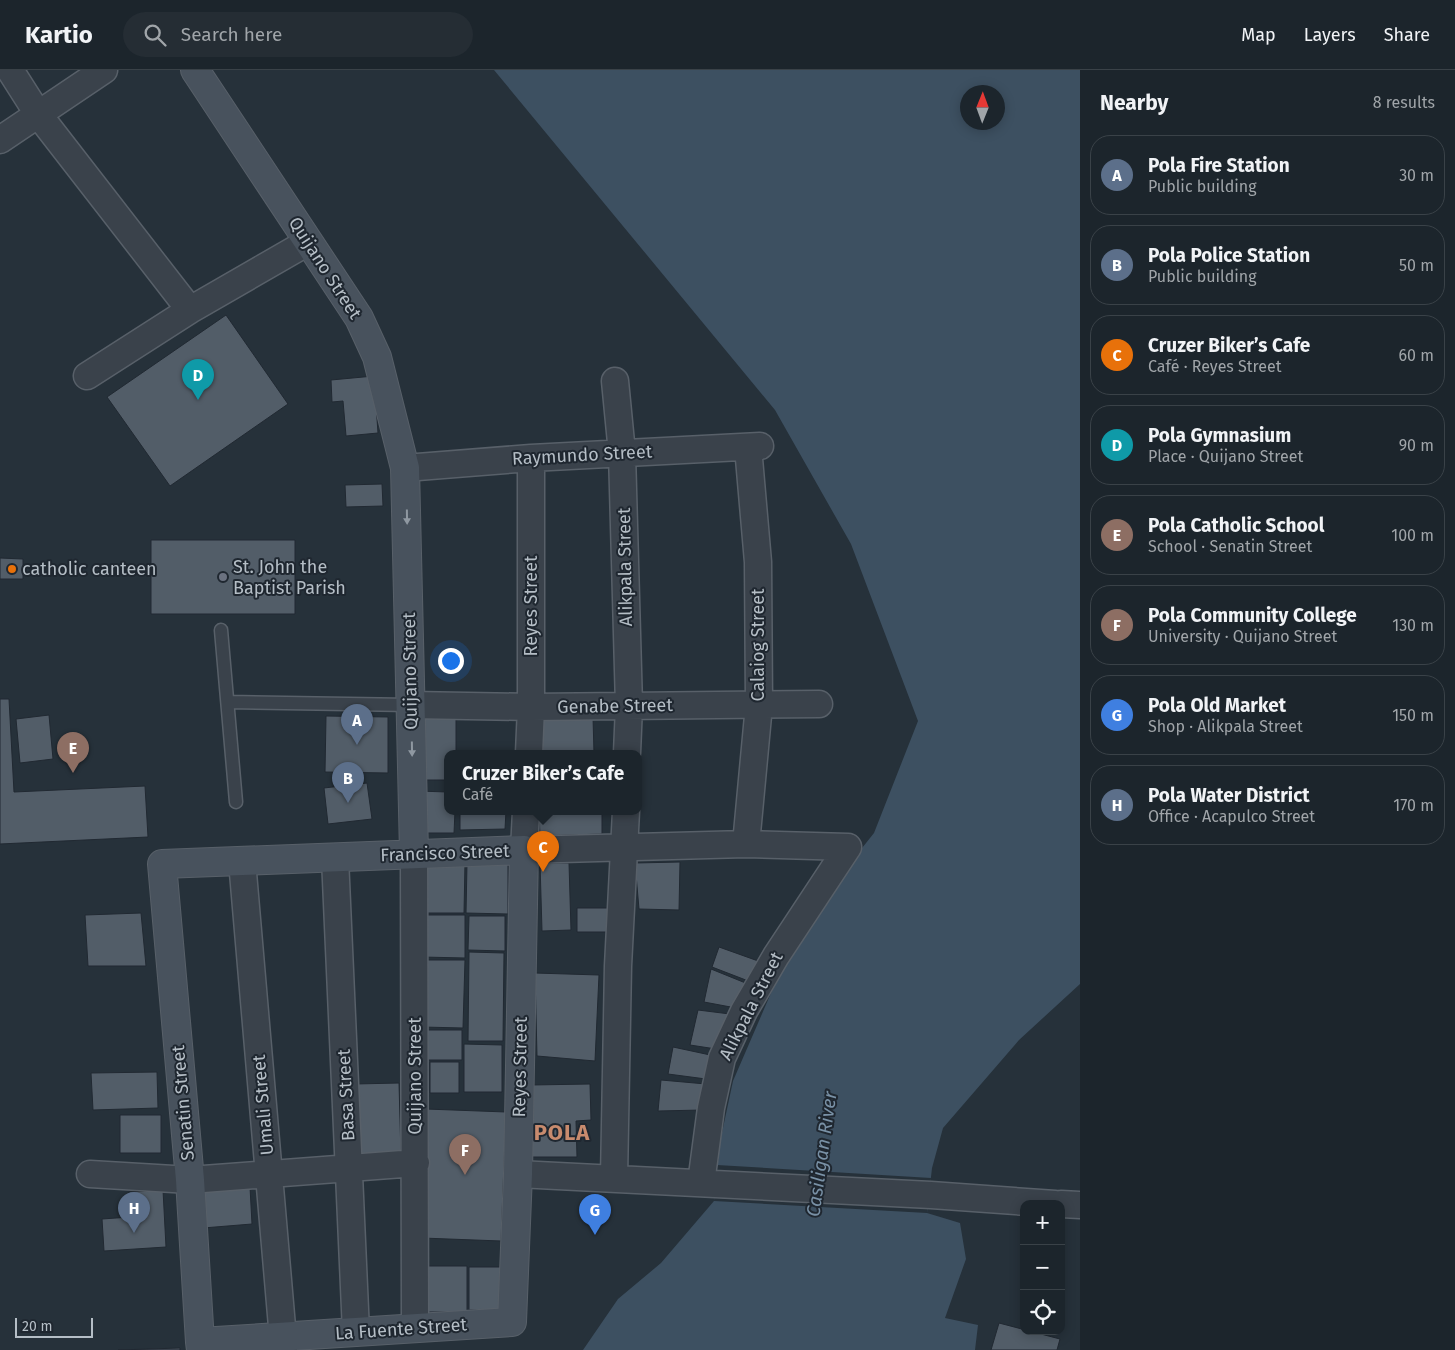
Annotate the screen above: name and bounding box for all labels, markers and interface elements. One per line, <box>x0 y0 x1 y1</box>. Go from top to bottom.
search box <box>123 12 473 57</box>
text: Kartio <box>25 21 93 49</box>
icon: search <box>141 21 169 49</box>
text: Search here <box>181 23 282 46</box>
text: Map <box>1241 24 1276 46</box>
text: Layers <box>1304 24 1356 46</box>
text: Share <box>1384 24 1430 46</box>
north arrow <box>960 85 1005 130</box>
text: Nearby <box>1100 90 1168 116</box>
text: 8 results <box>1373 93 1435 112</box>
text: Pola Fire Station <box>1148 154 1290 177</box>
text: A <box>1112 166 1122 185</box>
text: 30 m <box>1399 166 1434 185</box>
text: Public building <box>1148 177 1256 196</box>
street label: Quijano Street <box>284 213 366 324</box>
text: Pola Police Station <box>1148 244 1310 267</box>
text: B <box>1112 256 1122 275</box>
text: 50 m <box>1399 256 1434 275</box>
text: Public building <box>1148 267 1256 286</box>
text: Cruzer Biker’s Cafe <box>1148 334 1310 357</box>
text: C <box>1112 346 1122 365</box>
text: 60 m <box>1399 346 1434 365</box>
text: Café · Reyes Street <box>1148 357 1282 376</box>
pin: D <box>182 359 214 400</box>
text: Pola Gymnasium <box>1148 424 1291 447</box>
text: D <box>1112 436 1122 455</box>
text: 90 m <box>1399 436 1434 455</box>
street label: Raymundo Street <box>511 440 653 470</box>
text: Place · Quijano Street <box>1148 447 1303 466</box>
street label: Alikpala Street <box>613 507 637 626</box>
one-way arrow <box>403 509 411 525</box>
text: Pola Catholic School <box>1148 514 1324 537</box>
text: E <box>1113 526 1121 545</box>
text: 100 m <box>1391 526 1434 545</box>
text: School · Senatin Street <box>1148 537 1312 556</box>
street label: Reyes Street <box>520 555 542 656</box>
place label: St. John the Baptist Parish <box>233 556 346 599</box>
place label: catholic canteen <box>22 558 157 580</box>
marker: catholic canteen <box>6 563 18 575</box>
marker: St. John the Baptist Parish <box>217 571 229 583</box>
street label: Calaiog Street <box>747 588 769 702</box>
text: Pola Community College <box>1148 604 1357 627</box>
street label: Quijano Street <box>398 612 422 730</box>
text: F <box>1113 616 1121 635</box>
text: 130 m <box>1392 616 1434 635</box>
text: University · Quijano Street <box>1148 627 1337 646</box>
your location <box>438 648 464 674</box>
street label: Genabe Street <box>557 694 673 718</box>
text: Pola Old Market <box>1148 694 1286 717</box>
pin: A <box>341 704 373 745</box>
text: G <box>1112 706 1122 725</box>
text: 150 m <box>1392 706 1434 725</box>
text: Shop · Alikpala Street <box>1148 717 1303 736</box>
pin: E <box>57 732 89 773</box>
one-way arrow <box>408 742 416 758</box>
popup <box>444 750 642 815</box>
pin: B <box>332 762 364 803</box>
text: Cruzer Biker’s Cafe <box>462 762 624 785</box>
text: Pola Water District <box>1148 784 1310 807</box>
text: Café <box>462 785 493 804</box>
text: H <box>1112 796 1122 815</box>
text: 170 m <box>1393 796 1434 815</box>
text: Office · Acapulco Street <box>1148 807 1315 826</box>
pin: C <box>527 831 559 872</box>
street label: Francisco Street <box>380 840 511 866</box>
street label: Alikpala Street <box>714 948 788 1064</box>
street label: Reyes Street <box>508 1016 532 1118</box>
street label: Quijano Street <box>404 1017 426 1135</box>
street label: Senatin Street <box>167 1044 199 1162</box>
street label: Basa Street <box>333 1048 359 1142</box>
street label: Umali Street <box>248 1053 278 1156</box>
water label: Casiligan River <box>801 1089 842 1218</box>
district label: POLA <box>534 1119 590 1146</box>
pin: F <box>449 1134 481 1175</box>
pin: H <box>118 1192 150 1233</box>
pin: G <box>579 1194 611 1235</box>
map controls <box>1020 1200 1065 1335</box>
button: + <box>1020 1200 1065 1245</box>
button: − <box>1020 1245 1065 1290</box>
button: locate <box>1020 1290 1065 1335</box>
street label: La Fuente Street <box>334 1313 468 1345</box>
scale bar <box>15 1315 92 1338</box>
text: 20 m <box>22 1318 52 1335</box>

